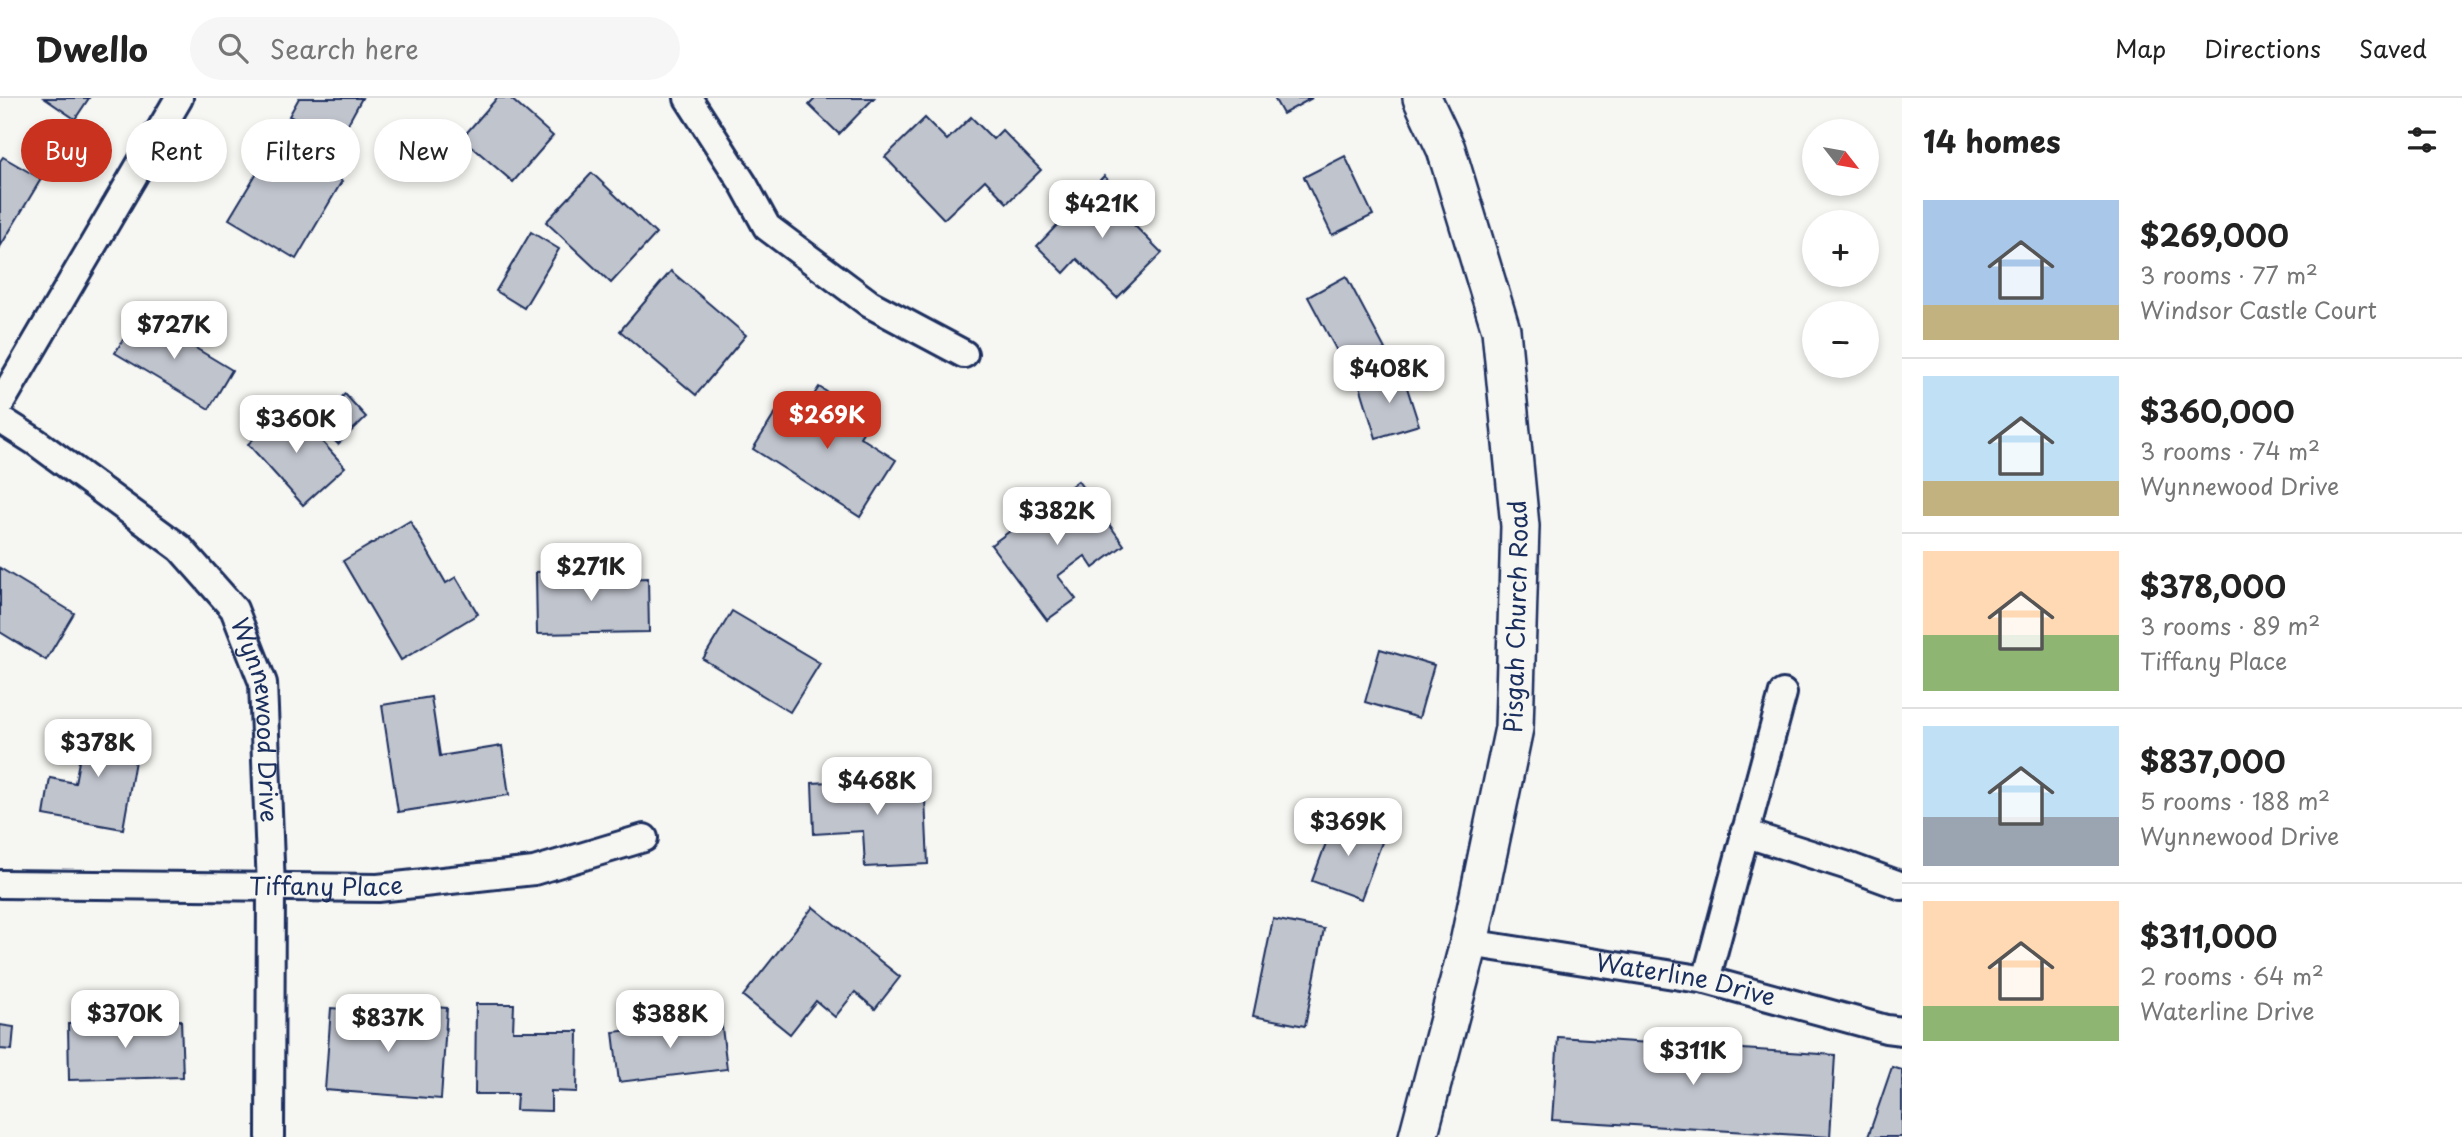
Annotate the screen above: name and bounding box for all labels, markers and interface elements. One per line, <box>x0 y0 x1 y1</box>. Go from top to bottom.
search box <box>190 17 680 80</box>
text: Dwello <box>35 23 148 73</box>
icon: search <box>214 29 252 67</box>
text: Search here <box>270 29 419 68</box>
text: Map <box>2115 30 2166 66</box>
text: Directions <box>2204 30 2321 66</box>
text: Saved <box>2359 30 2427 66</box>
text: 14 homes <box>1923 118 2061 163</box>
chip: Buy <box>21 119 112 182</box>
chip: Rent <box>126 119 227 182</box>
chip: Filters <box>241 119 360 182</box>
chip: New <box>374 119 472 182</box>
north arrow <box>1802 119 1880 196</box>
map controls <box>1802 119 1879 378</box>
icon: filters <box>2403 121 2441 159</box>
pin: $421K <box>1053 180 1151 240</box>
text: $421K <box>1065 185 1139 220</box>
button: + <box>1802 210 1879 287</box>
text: $269,000 <box>2140 212 2289 257</box>
icon: home <box>1979 228 2063 312</box>
text: 3 rooms · 77 m² <box>2140 257 2318 292</box>
text: Windsor Castle Court <box>2140 292 2377 327</box>
button: − <box>1802 301 1879 378</box>
pin: $727K <box>125 302 223 361</box>
text: $727K <box>137 306 211 341</box>
pin: $408K <box>1340 345 1438 405</box>
text: $408K <box>1349 350 1429 385</box>
text: $360,000 <box>2140 388 2295 433</box>
pin: $269K <box>778 392 876 451</box>
pin: $360K <box>247 396 345 455</box>
text: $269K <box>789 396 865 431</box>
text: $360K <box>256 400 336 435</box>
icon: home <box>1979 404 2063 488</box>
text: 3 rooms · 74 m² <box>2140 433 2320 468</box>
text: Wynnewood Drive <box>2140 468 2339 503</box>
pin: $382K <box>1008 488 1106 547</box>
text: $382K <box>1019 492 1095 527</box>
street label: Pisgah Church Road <box>1494 498 1536 733</box>
pin: $271K <box>542 544 640 603</box>
text: $271K <box>557 548 625 583</box>
text: $378,000 <box>2140 563 2286 608</box>
icon: home <box>1979 579 2063 663</box>
text: 3 rooms · 89 m² <box>2140 608 2320 643</box>
street label: Wynnewood Drive <box>223 612 288 823</box>
text: Tiffany Place <box>2140 643 2287 678</box>
pin: $378K <box>49 720 147 779</box>
text: $378K <box>61 724 135 759</box>
text: $837,000 <box>2140 738 2286 783</box>
icon: home <box>1979 754 2063 838</box>
pin: $468K <box>828 758 926 817</box>
text: $468K <box>838 762 916 797</box>
text: 5 rooms · 188 m² <box>2140 783 2330 818</box>
pin: $369K <box>1299 798 1397 858</box>
text: $369K <box>1310 803 1386 838</box>
text: Wynnewood Drive <box>2140 818 2339 853</box>
street label: Tiffany Place <box>249 865 404 904</box>
text: $311,000 <box>2140 913 2277 958</box>
icon: home <box>1979 929 2063 1013</box>
street label: Waterline Drive <box>1594 943 1780 1014</box>
text: 2 rooms · 64 m² <box>2140 958 2324 993</box>
pin: $370K <box>76 990 174 1050</box>
pin: $388K <box>621 990 719 1050</box>
text: Waterline Drive <box>2140 993 2315 1028</box>
text: $370K <box>87 995 163 1030</box>
pin: $837K <box>339 995 437 1054</box>
text: $388K <box>632 995 708 1030</box>
text: $837K <box>352 999 424 1034</box>
pin: $311K <box>1644 1028 1742 1087</box>
text: $311K <box>1659 1032 1727 1067</box>

